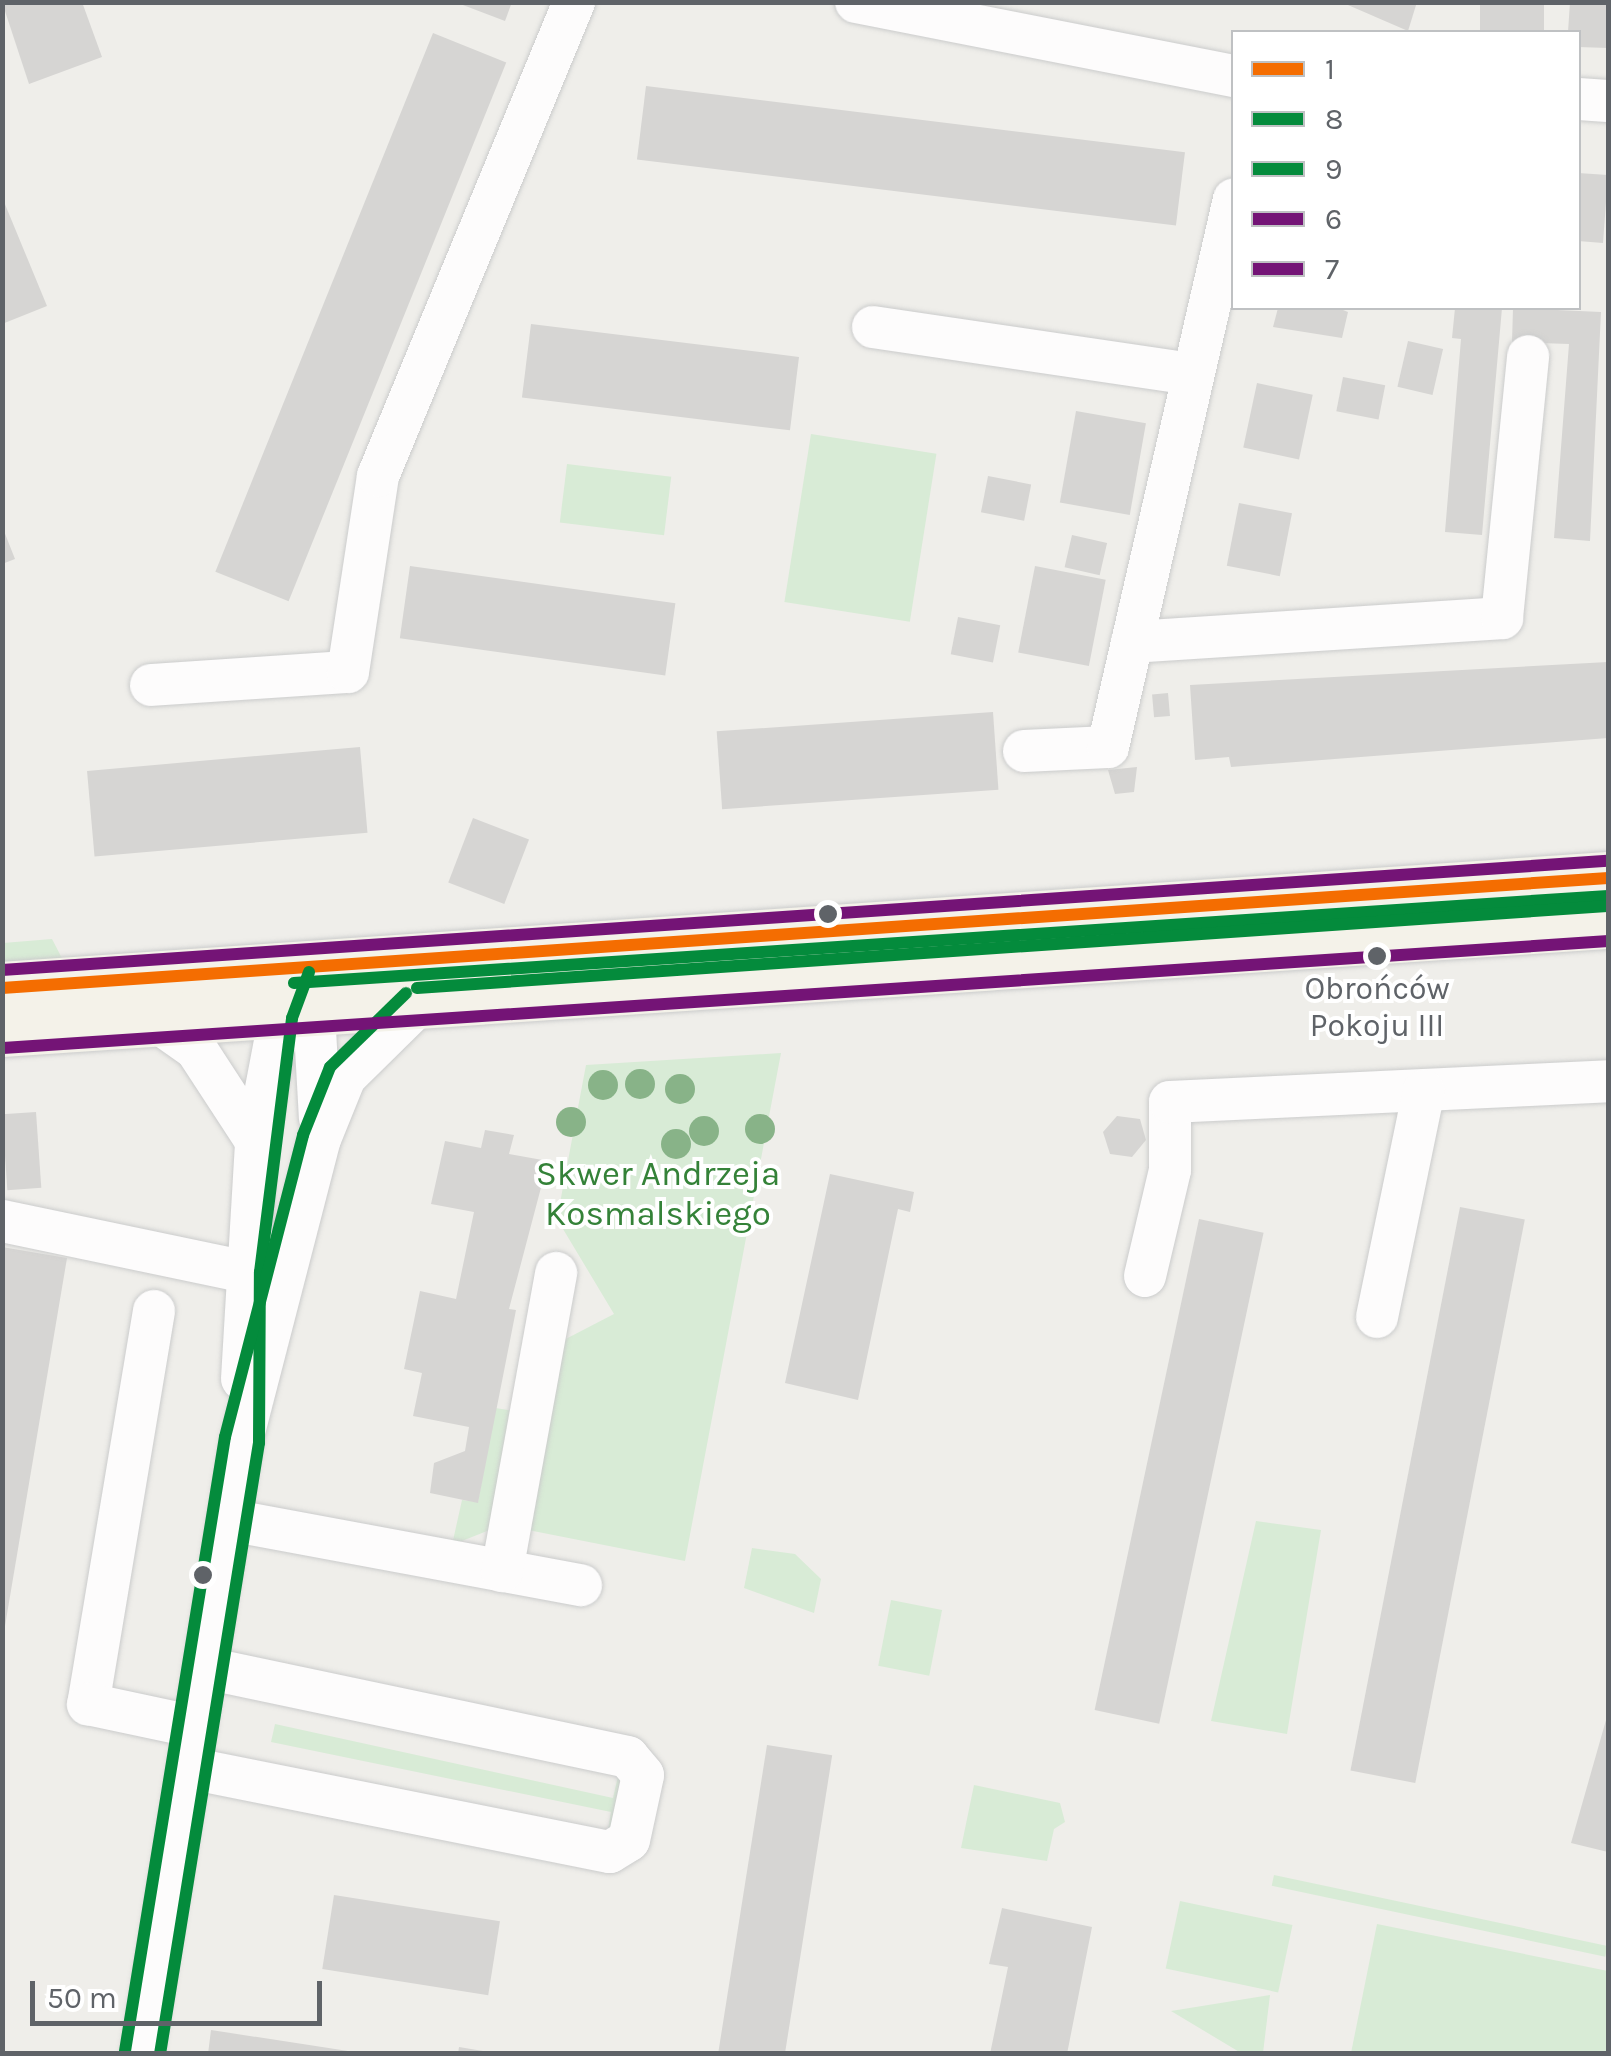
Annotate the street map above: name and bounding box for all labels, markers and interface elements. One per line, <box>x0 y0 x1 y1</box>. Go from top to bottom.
legend <box>1231 30 1581 310</box>
text: 1 <box>1325 51 1335 87</box>
text: 8 <box>1325 101 1343 137</box>
text: 9 <box>1325 151 1342 187</box>
text: 6 <box>1325 201 1342 237</box>
text: 7 <box>1325 251 1339 287</box>
unlabelled marker <box>818 904 838 924</box>
marker: Obrońców Pokoju III <box>1367 946 1387 966</box>
place label: Obrońców Pokoju III <box>1304 971 1450 1046</box>
park label: Skwer Andrzeja Kosmalskiego <box>536 1153 780 1235</box>
unlabelled marker <box>193 1565 213 1585</box>
scale bar <box>35 1961 328 2023</box>
text: 50 m <box>47 1980 117 2016</box>

